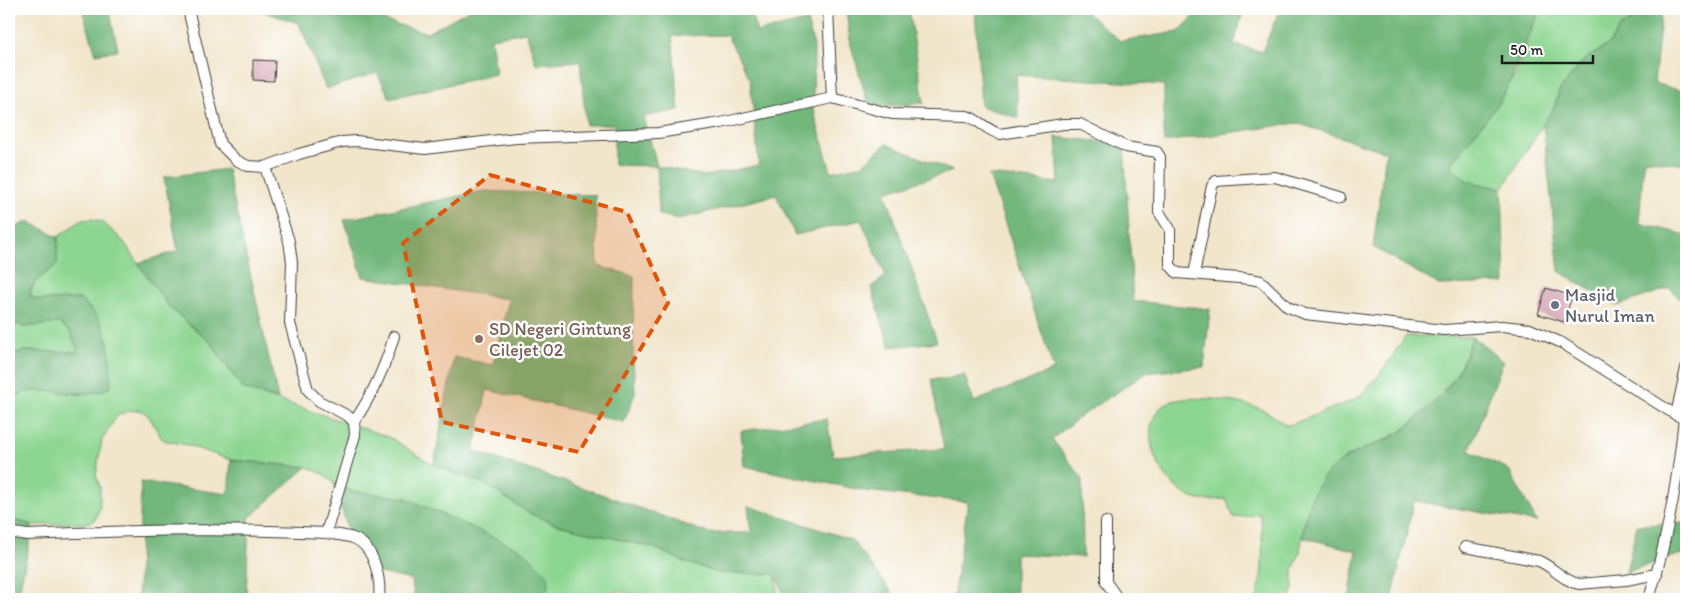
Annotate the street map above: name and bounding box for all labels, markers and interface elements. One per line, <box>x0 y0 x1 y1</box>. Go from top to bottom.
scale bar <box>1502 32 1594 64</box>
text: 50 m <box>1510 41 1543 59</box>
place label: Masjid Nurul Iman <box>1565 284 1655 327</box>
marker: Masjid Nurul Iman <box>1549 299 1561 311</box>
place label: SD Negeri Gintung Cilejet 02 <box>489 318 632 361</box>
marker: SD Negeri Gintung Cilejet 02 <box>473 333 485 345</box>

